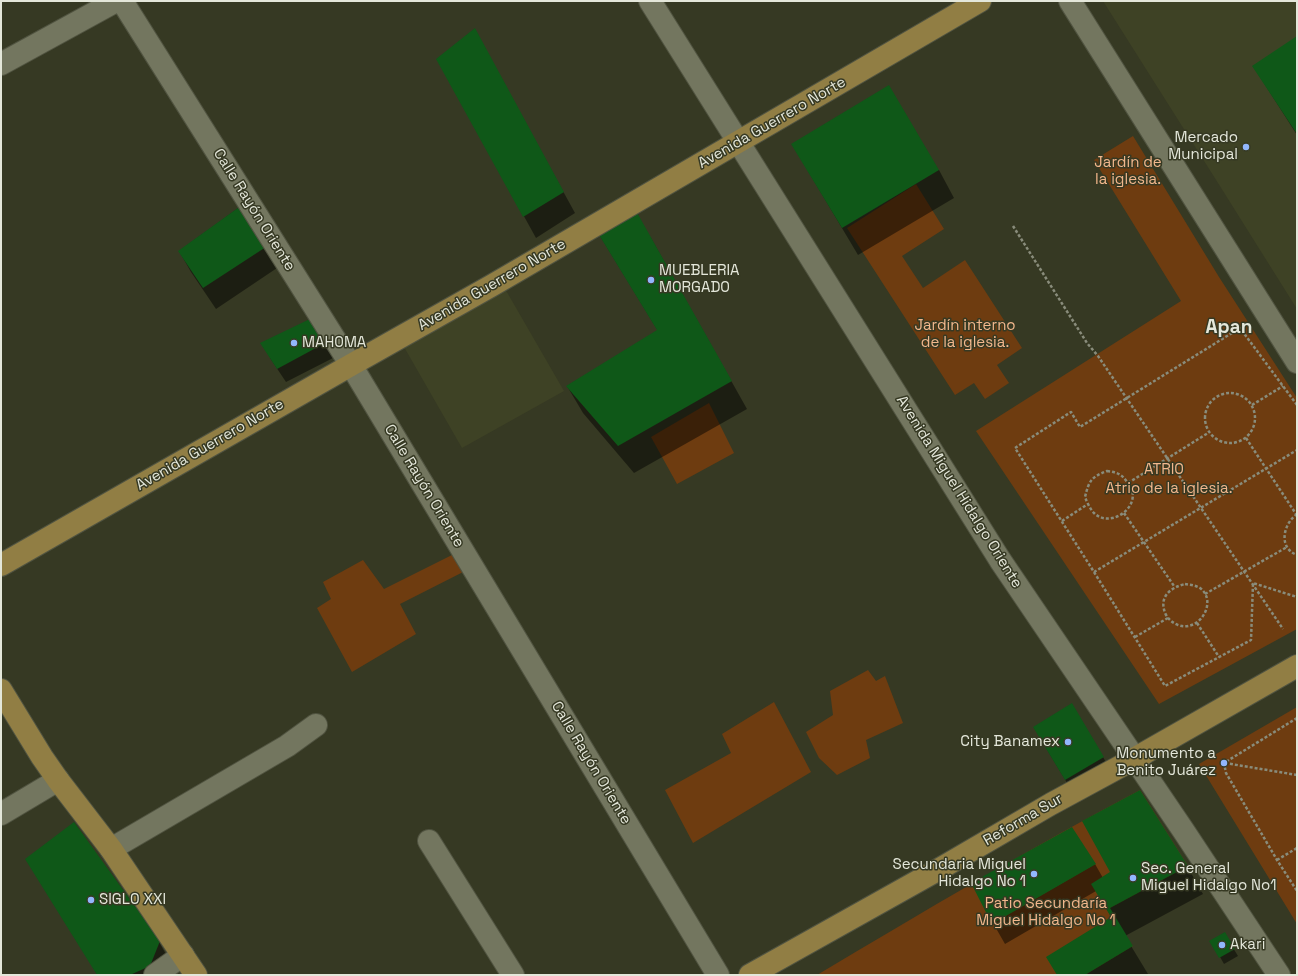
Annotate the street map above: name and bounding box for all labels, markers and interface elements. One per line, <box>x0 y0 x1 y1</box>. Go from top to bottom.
street label: Avenida Guerrero Norte <box>695 73 849 173</box>
place label: Mercado Municipal <box>1168 129 1238 164</box>
marker: Mercado Municipal <box>1241 142 1251 152</box>
street label: Calle Rayón Oriente <box>209 146 299 274</box>
park label: Jardín de la iglesia. <box>1094 154 1162 189</box>
street label: Avenida Guerrero Norte <box>415 235 569 335</box>
place label: MUEBLERIA M0RGAD0 <box>659 262 740 297</box>
marker: MUEBLERIA M0RGAD0 <box>646 275 656 285</box>
park label: Jardín interno de la iglesia. <box>914 317 1016 352</box>
district label: Apan <box>1206 317 1252 339</box>
place label: MAH0MA <box>302 334 366 352</box>
marker: MAH0MA <box>289 338 299 348</box>
street label: Avenida Miguel Hidalgo Oriente <box>892 392 1026 592</box>
street label: Avenida Guerrero Norte <box>133 395 287 495</box>
street label: Calle Rayón Oriente <box>380 421 468 551</box>
park label: ATRI0 <box>1144 461 1184 479</box>
park label: Atrio de la iglesia. <box>1106 480 1232 498</box>
street label: Calle Rayón Oriente <box>547 698 635 828</box>
place label: City Banamex <box>960 733 1060 751</box>
marker: City Banamex <box>1063 737 1073 747</box>
place label: Monumento a Benito Juárez <box>1116 745 1216 780</box>
marker: Monumento a Benito Juárez <box>1219 758 1229 768</box>
street label: Reforma Sur <box>980 790 1066 850</box>
place label: Secundaria Miguel Hidalgo No 1 <box>892 856 1026 891</box>
place label: Sec. General Miguel Hidalgo No1 <box>1141 860 1277 895</box>
marker: Secundaria Miguel Hidalgo No 1 <box>1029 869 1039 879</box>
marker: Sec. General Miguel Hidalgo No1 <box>1128 873 1138 883</box>
place label: SIGL0 XXI <box>99 891 166 909</box>
marker: SIGL0 XXI <box>86 895 96 905</box>
park label: Patio Secundaría Miguel Hidalgo No 1 <box>976 895 1116 930</box>
place label: Akari <box>1230 936 1265 954</box>
marker: Akari <box>1217 940 1227 950</box>

